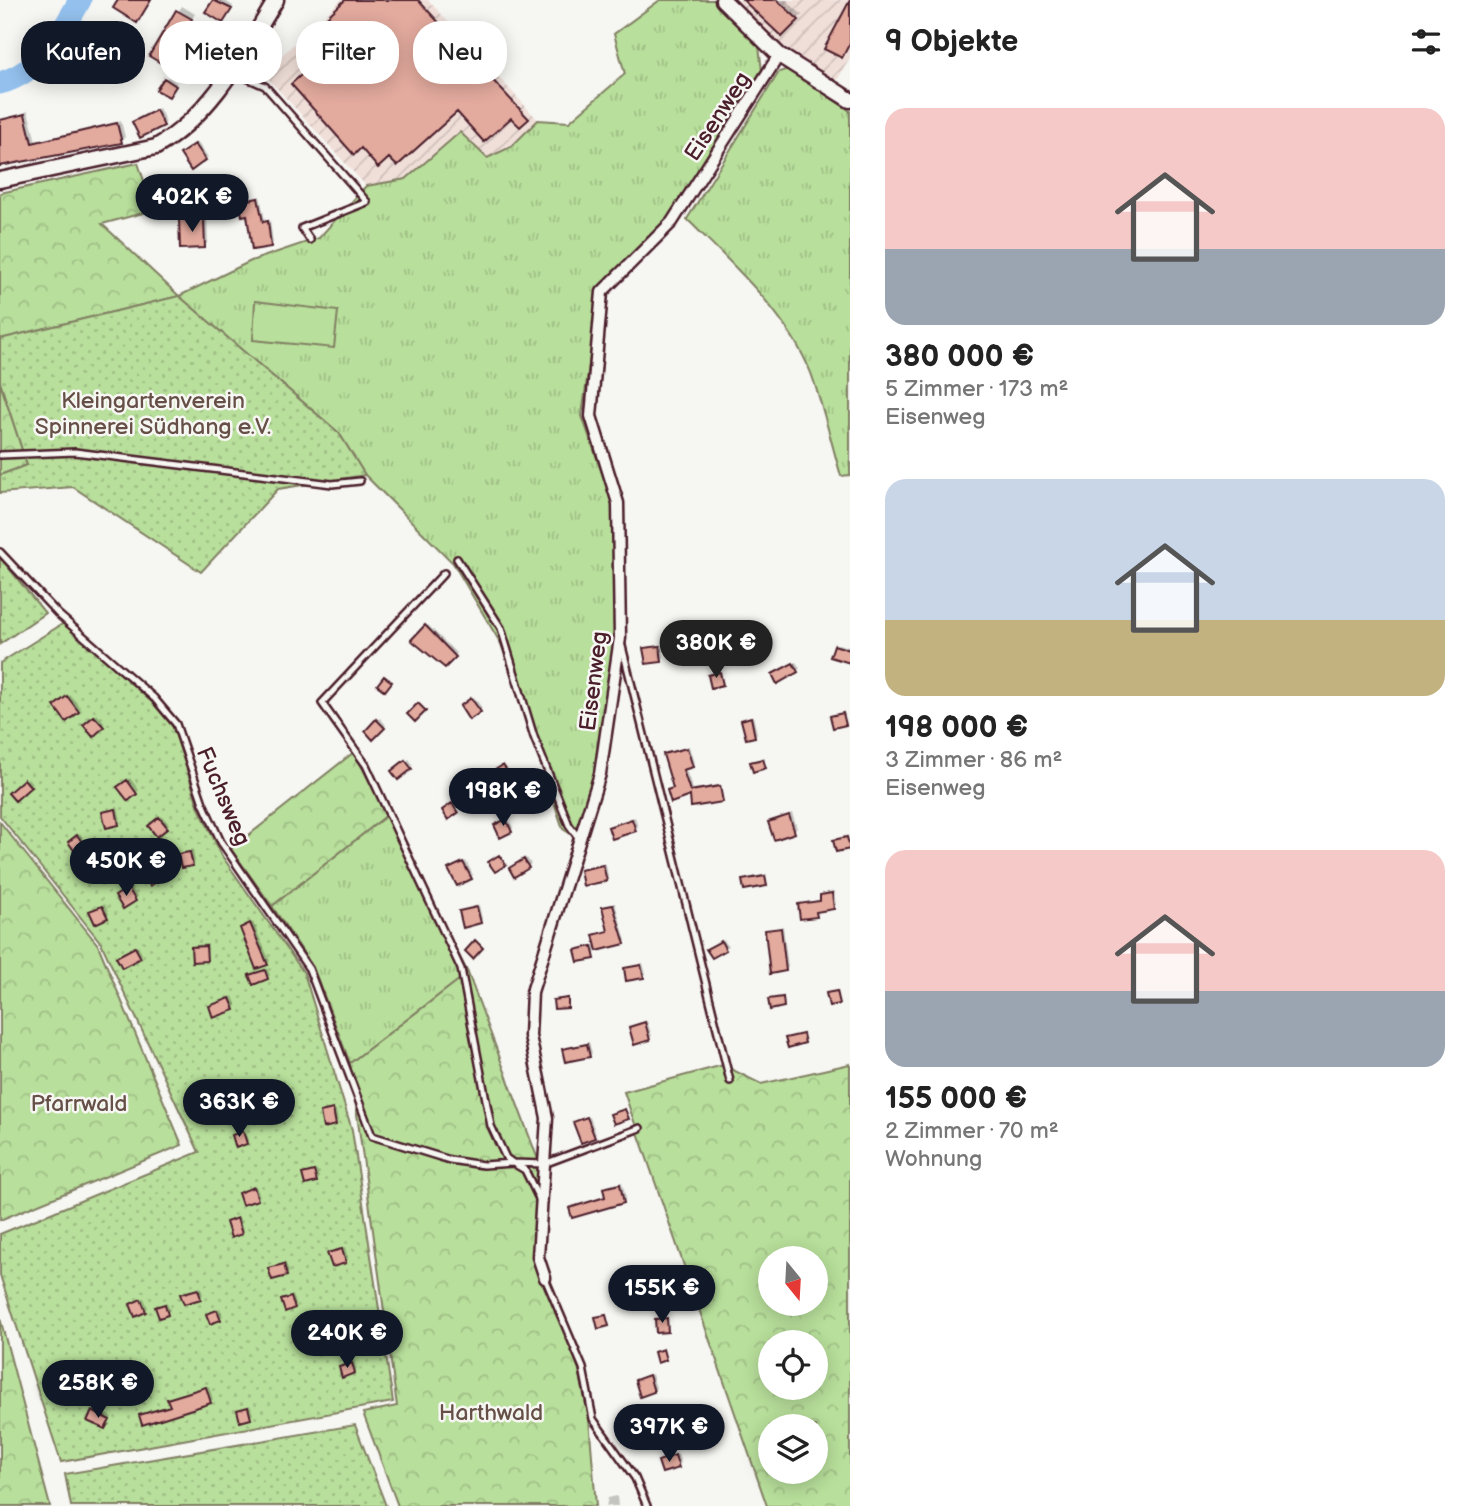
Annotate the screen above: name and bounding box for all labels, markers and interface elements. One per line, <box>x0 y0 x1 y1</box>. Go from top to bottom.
chip: Kaufen <box>21 21 145 84</box>
chip: Mieten <box>159 21 282 84</box>
chip: Filter <box>296 21 399 84</box>
chip: Neu <box>413 21 507 84</box>
icon: filters <box>1407 23 1445 61</box>
text: 9 Objekte <box>885 24 1018 60</box>
street label: Eisenweg <box>679 67 757 166</box>
icon: home <box>1102 154 1228 280</box>
pin: 402K € <box>135 174 249 234</box>
text: 402K € <box>152 183 232 211</box>
text: 380 000 € <box>885 339 1034 375</box>
text: 5 Zimmer · 173 m² <box>885 375 1068 403</box>
park label: Kleingartenverein Spinnerei Südhang e.V. <box>35 387 271 441</box>
text: Eisenweg <box>885 403 986 431</box>
icon: home <box>1102 525 1228 651</box>
pin: 380K € <box>659 620 773 680</box>
text: 380K € <box>676 629 756 657</box>
street label: Eisenweg <box>574 630 614 733</box>
text: 198 000 € <box>885 710 1028 746</box>
street label: Fuchsweg <box>190 743 256 850</box>
text: 3 Zimmer · 86 m² <box>885 746 1062 774</box>
pin: 198K € <box>446 768 560 828</box>
text: Eisenweg <box>885 774 986 802</box>
text: 198K € <box>465 777 541 805</box>
pin: 450K € <box>69 838 183 898</box>
text: 450K € <box>86 847 166 875</box>
icon: home <box>1102 896 1228 1022</box>
pin: 363K € <box>182 1080 296 1139</box>
text: 155 000 € <box>885 1081 1027 1117</box>
text: 363K € <box>199 1088 279 1116</box>
park label: Pfarrwald <box>31 1090 127 1118</box>
text: 2 Zimmer · 70 m² <box>885 1117 1059 1145</box>
text: Wohnung <box>885 1145 982 1173</box>
north arrow <box>758 1246 828 1316</box>
map controls <box>758 1246 828 1484</box>
pin: 155K € <box>605 1266 719 1325</box>
text: 155K € <box>624 1274 700 1302</box>
pin: 240K € <box>290 1310 404 1370</box>
text: 240K € <box>307 1319 387 1347</box>
button: locate <box>758 1330 828 1400</box>
pin: 258K € <box>41 1360 155 1420</box>
text: 258K € <box>58 1369 138 1397</box>
park label: Harthwald <box>439 1399 543 1427</box>
pin: 397K € <box>612 1404 726 1464</box>
text: 397K € <box>630 1413 708 1441</box>
button: layers <box>758 1414 828 1484</box>

